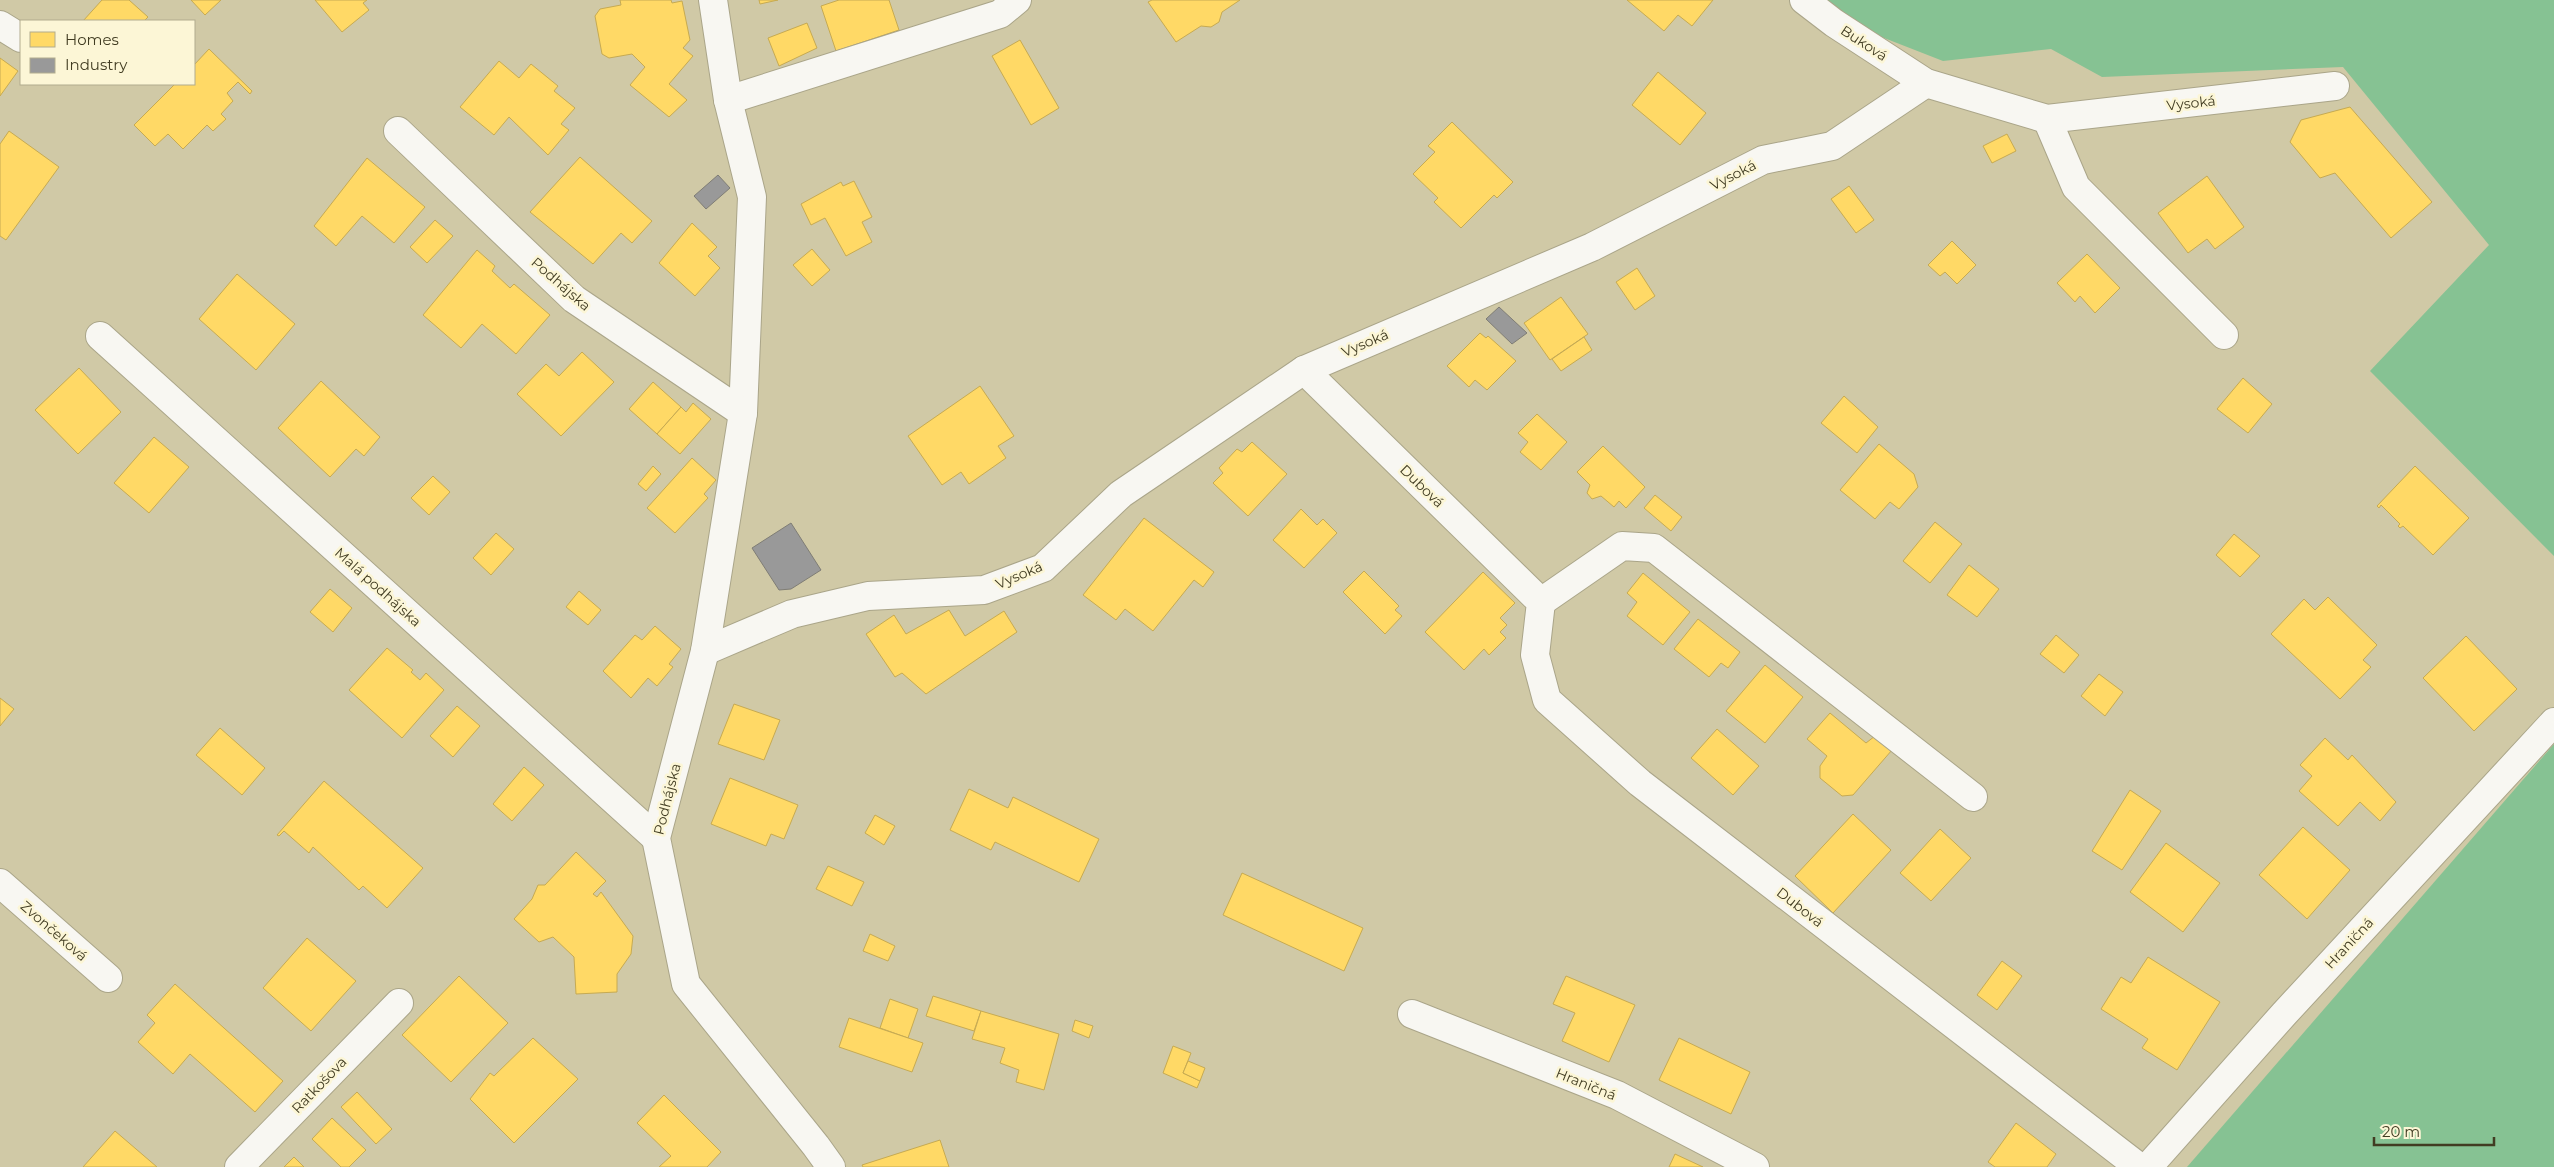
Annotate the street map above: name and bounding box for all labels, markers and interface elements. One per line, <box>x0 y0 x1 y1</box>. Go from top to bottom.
legend <box>20 20 195 85</box>
street label: Buková <box>1837 21 1891 65</box>
text: Homes <box>65 30 119 49</box>
text: Industry <box>65 55 128 74</box>
street label: Vysoká <box>2165 91 2217 115</box>
street label: Vysoká <box>1707 156 1759 194</box>
street label: Podhájska <box>528 253 594 315</box>
street label: Vysoká <box>1339 325 1391 361</box>
street label: Dubová <box>1396 461 1448 511</box>
street label: Malá podhájska <box>331 544 425 630</box>
street label: Vysoká <box>993 557 1045 593</box>
street label: Podhájska <box>649 761 685 837</box>
street label: Dubová <box>1773 883 1827 931</box>
street label: Zvončeková <box>17 897 91 965</box>
street label: Hraničná <box>2321 914 2377 972</box>
street label: Ratkošova <box>288 1053 350 1117</box>
street label: Hraničná <box>1553 1064 1619 1104</box>
scale bar <box>2374 1114 2494 1146</box>
text: 20 m <box>2382 1122 2420 1141</box>

